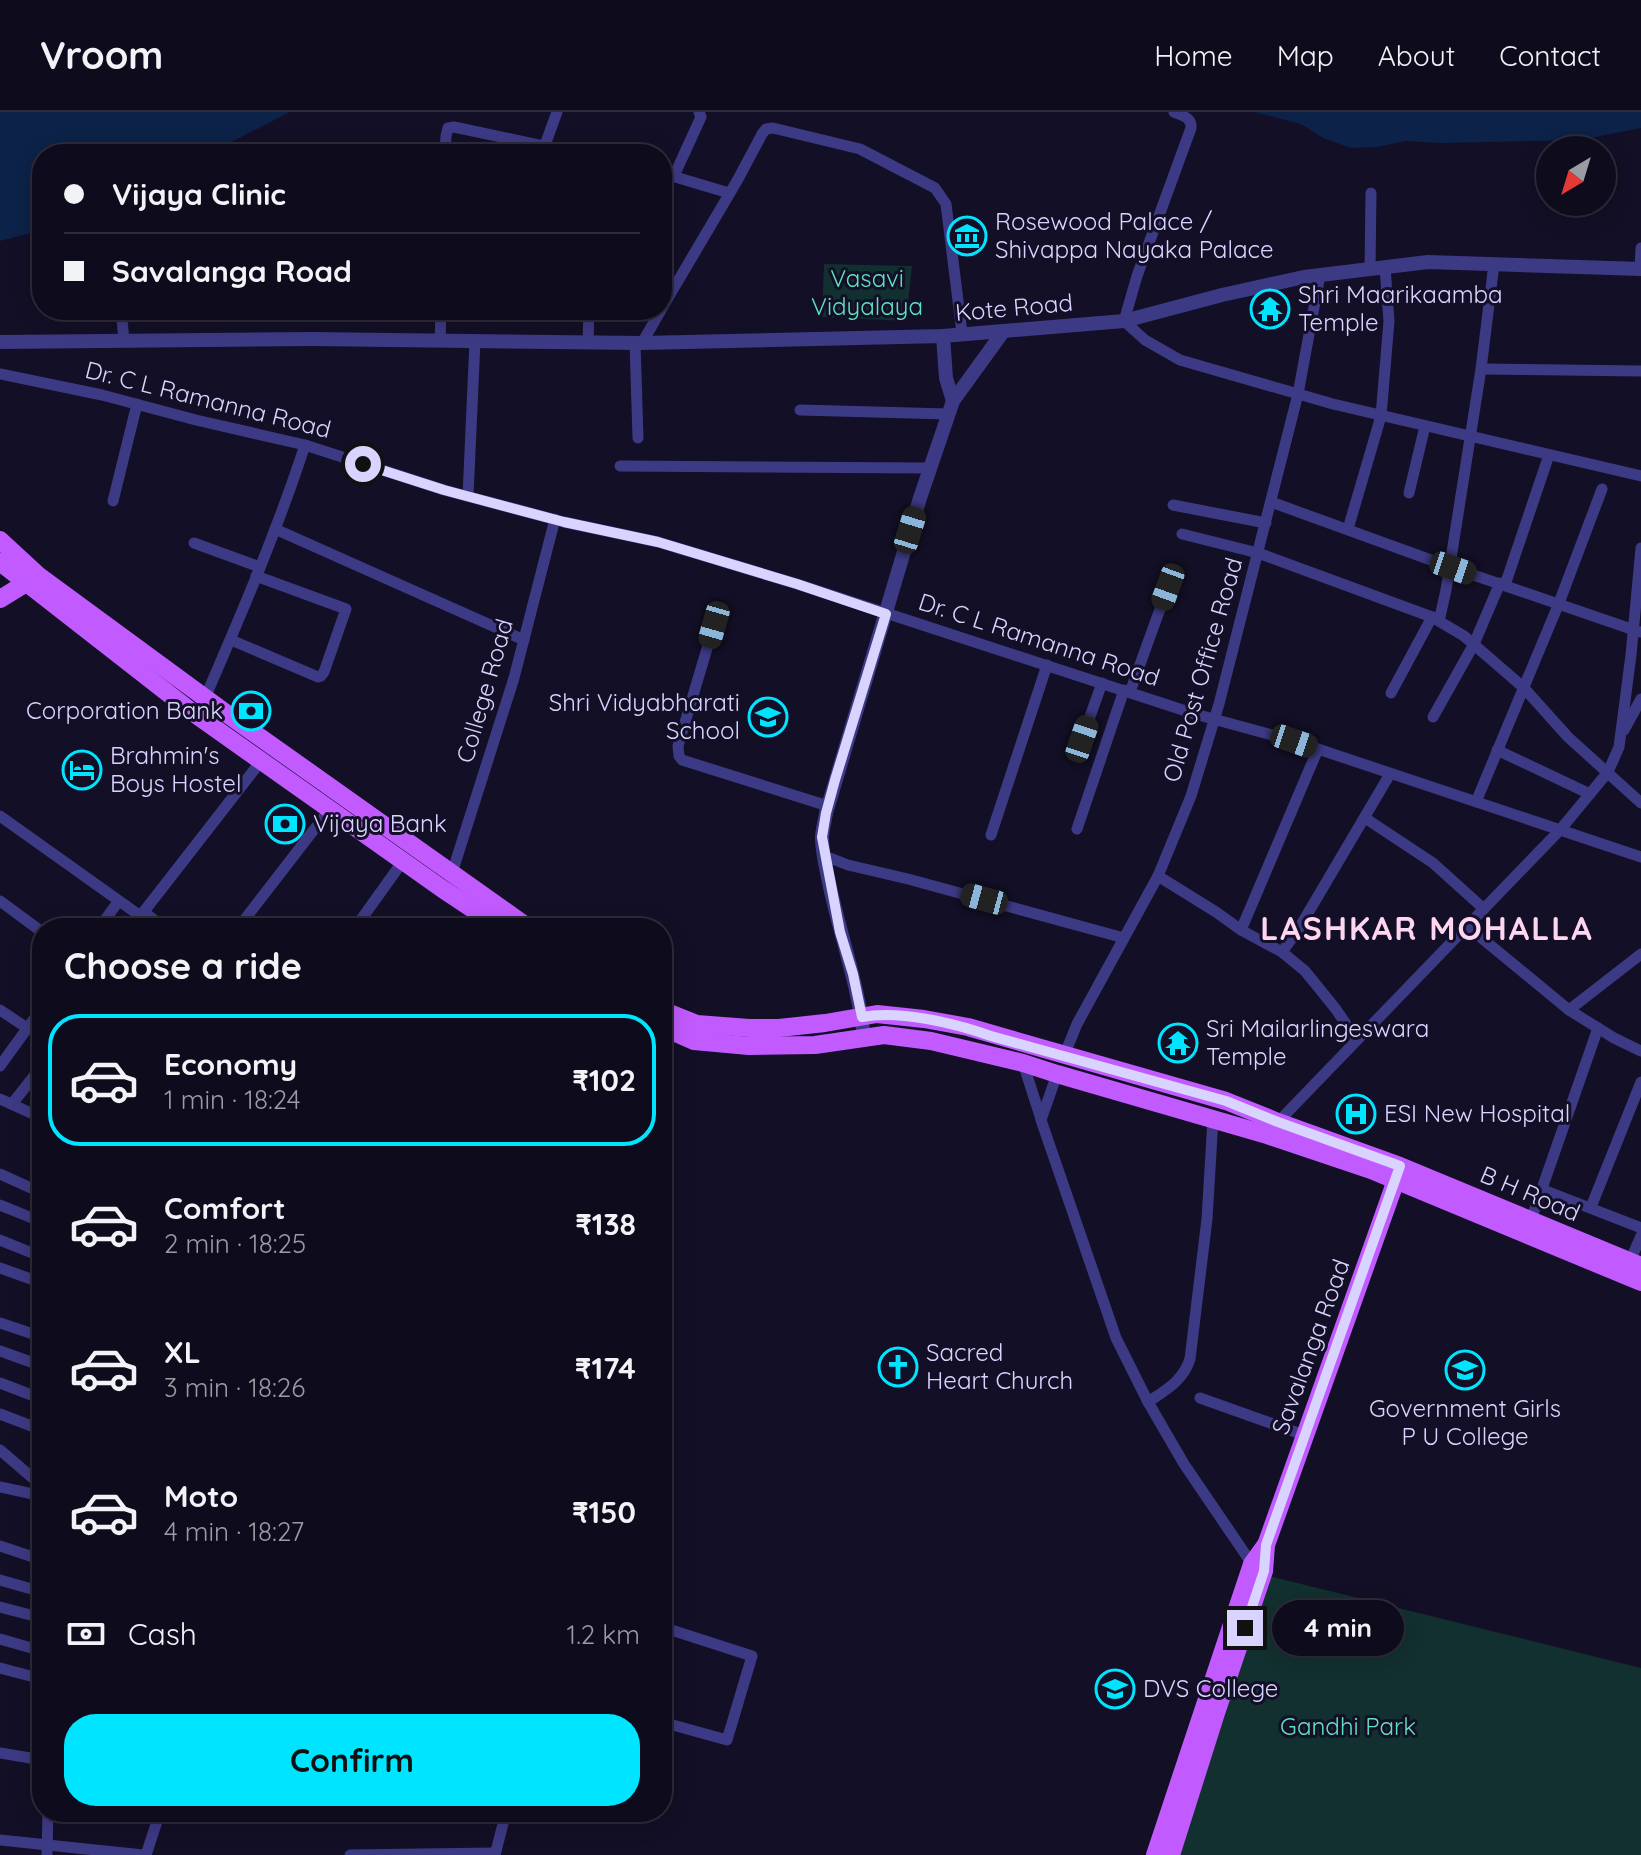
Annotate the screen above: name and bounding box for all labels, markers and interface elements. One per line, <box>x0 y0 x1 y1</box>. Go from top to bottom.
text: Vroom <box>40 31 163 79</box>
text: Home <box>1154 38 1233 73</box>
text: Map <box>1277 38 1334 73</box>
text: About <box>1378 38 1455 73</box>
text: Contact <box>1499 38 1601 73</box>
north arrow <box>1536 136 1616 216</box>
map controls <box>1536 136 1616 216</box>
text: Vijaya Clinic <box>112 175 286 213</box>
place label: Rosewood Palace / Shivappa Nayaka Palace <box>995 206 1273 264</box>
museum icon: Rosewood Palace / Shivappa Nayaka Palace <box>946 215 988 257</box>
text: Savalanga Road <box>112 252 352 290</box>
park label: Vasavi Vidyalaya <box>811 263 923 321</box>
place label: Shri Maarikaamba Temple <box>1298 279 1503 337</box>
street label: Kote Road <box>954 287 1074 327</box>
temple icon: Shri Maarikaamba Temple <box>1249 288 1291 330</box>
street label: Dr. C L Ramanna Road <box>82 354 334 444</box>
route start <box>345 446 381 482</box>
car <box>892 504 928 556</box>
car <box>1426 549 1480 587</box>
street label: Old Post Office Road <box>1156 554 1248 785</box>
car <box>1149 560 1187 614</box>
street label: Dr. C L Ramanna Road <box>915 586 1164 692</box>
car <box>696 599 732 651</box>
street label: College Road <box>449 615 519 766</box>
place label: Shri Vidyabharati School <box>549 687 740 745</box>
bank icon: Corporation Bank <box>230 690 272 732</box>
place label: Corporation Bank <box>26 695 223 725</box>
school or university icon: Shri Vidyabharati School <box>747 696 789 738</box>
car <box>1063 712 1101 766</box>
car <box>1267 722 1321 760</box>
place label: Brahmin's Boys Hostel <box>110 740 241 798</box>
hotel icon: Brahmin's Boys Hostel <box>61 749 103 791</box>
bank icon: Vijaya Bank <box>264 803 306 845</box>
place label: Vijaya Bank <box>313 808 447 838</box>
car <box>958 881 1010 917</box>
district label: LASHKAR MOHALLA <box>1260 908 1594 948</box>
text: Choose a ride <box>64 943 302 988</box>
place label: Sri Mailarlingeswara Temple <box>1206 1013 1429 1071</box>
temple icon: Sri Mailarlingeswara Temple <box>1157 1022 1199 1064</box>
icon: car <box>68 1044 140 1116</box>
text: Economy <box>164 1045 297 1083</box>
text: ₹102 <box>572 1061 636 1099</box>
text: 1 min · 18:24 <box>164 1083 301 1116</box>
hospital icon: ESI New Hospital <box>1335 1093 1377 1135</box>
place label: ESI New Hospital <box>1384 1098 1570 1128</box>
street label: B H Road <box>1476 1159 1585 1228</box>
icon: car <box>68 1188 140 1260</box>
text: Comfort <box>164 1189 285 1227</box>
text: ₹138 <box>575 1205 636 1243</box>
text: 2 min · 18:25 <box>164 1227 306 1260</box>
street label: Savalanga Road <box>1264 1255 1356 1438</box>
icon: car <box>68 1332 140 1404</box>
text: XL <box>164 1333 201 1371</box>
place label: Sacred Heart Church <box>926 1337 1073 1395</box>
church icon: Sacred Heart Church <box>877 1346 919 1388</box>
text: ₹174 <box>575 1349 636 1387</box>
school or university icon: Government Girls P U College <box>1444 1349 1486 1391</box>
text: 3 min · 18:26 <box>164 1371 305 1404</box>
place label: Government Girls P U College <box>1369 1393 1561 1451</box>
icon: car <box>68 1476 140 1548</box>
text: Moto <box>164 1477 238 1515</box>
text: ₹150 <box>572 1493 636 1531</box>
text: 4 min · 18:27 <box>164 1515 304 1548</box>
callout: 4 min <box>1273 1600 1405 1656</box>
route end <box>1227 1610 1263 1646</box>
text: 4 min <box>1304 1611 1372 1644</box>
icon: cash <box>64 1612 108 1656</box>
text: Cash <box>128 1615 197 1653</box>
text: 1.2 km <box>567 1618 640 1651</box>
school or university icon: DVS College <box>1094 1668 1136 1710</box>
place label: DVS College <box>1143 1673 1278 1703</box>
park label: Gandhi Park <box>1280 1711 1416 1741</box>
button: Confirm <box>64 1714 640 1806</box>

